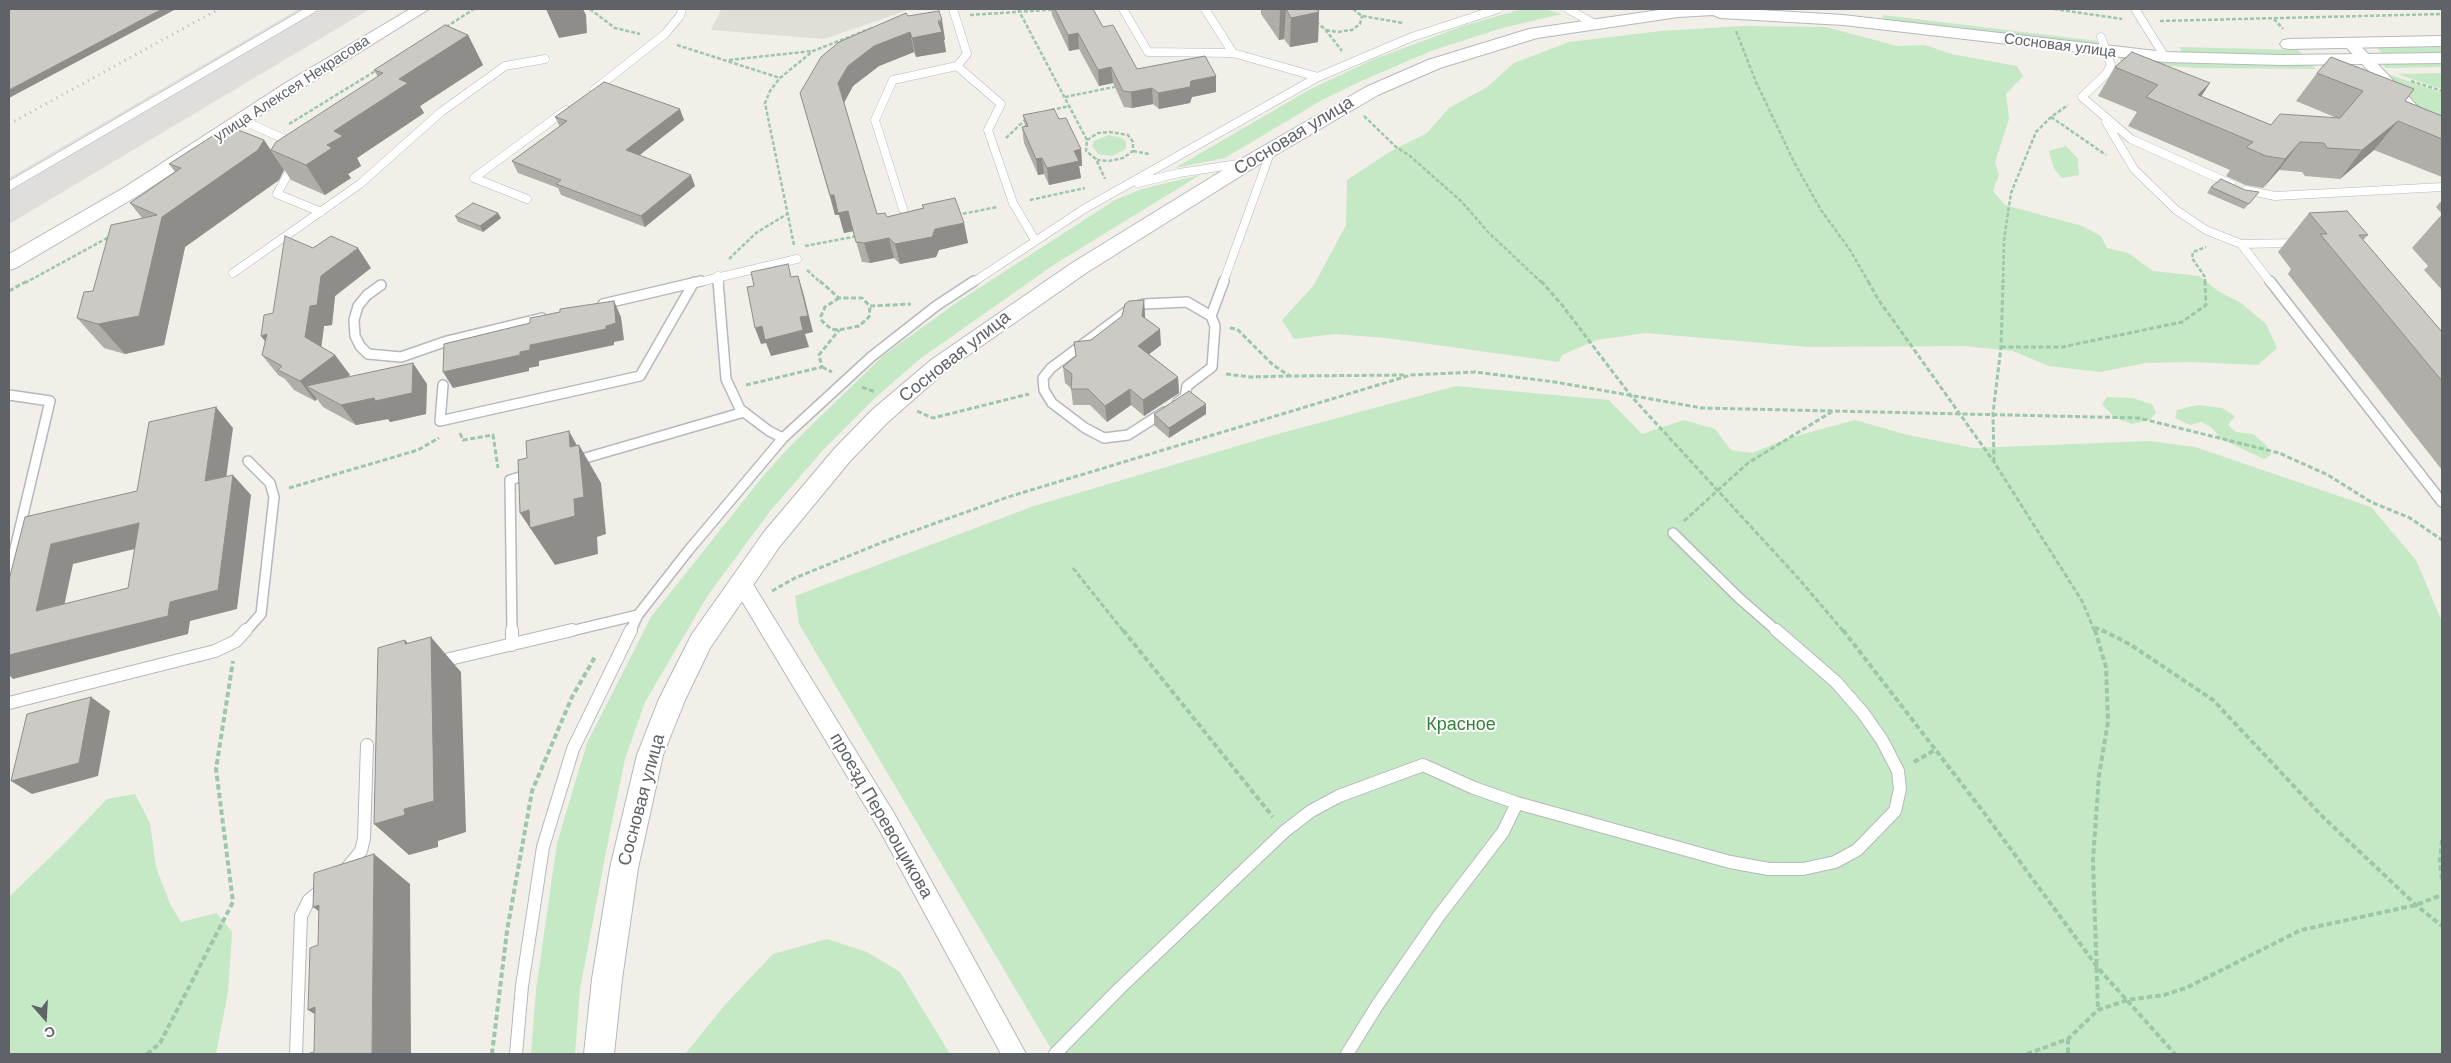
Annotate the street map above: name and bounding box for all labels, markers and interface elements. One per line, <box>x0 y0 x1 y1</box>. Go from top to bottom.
street label: Сосновая улица <box>2003 30 2117 62</box>
street label: улица Алексея Некрасова <box>211 32 373 146</box>
street label: Сосновая улица <box>1230 92 1358 180</box>
street label: Сосновая улица <box>895 307 1015 407</box>
park label: Красное <box>1426 714 1496 736</box>
street label: проезд Перевощикова <box>825 729 937 903</box>
street label: Сосновая улица <box>614 732 670 868</box>
north arrow <box>20 993 70 1043</box>
text: С <box>42 1023 57 1041</box>

